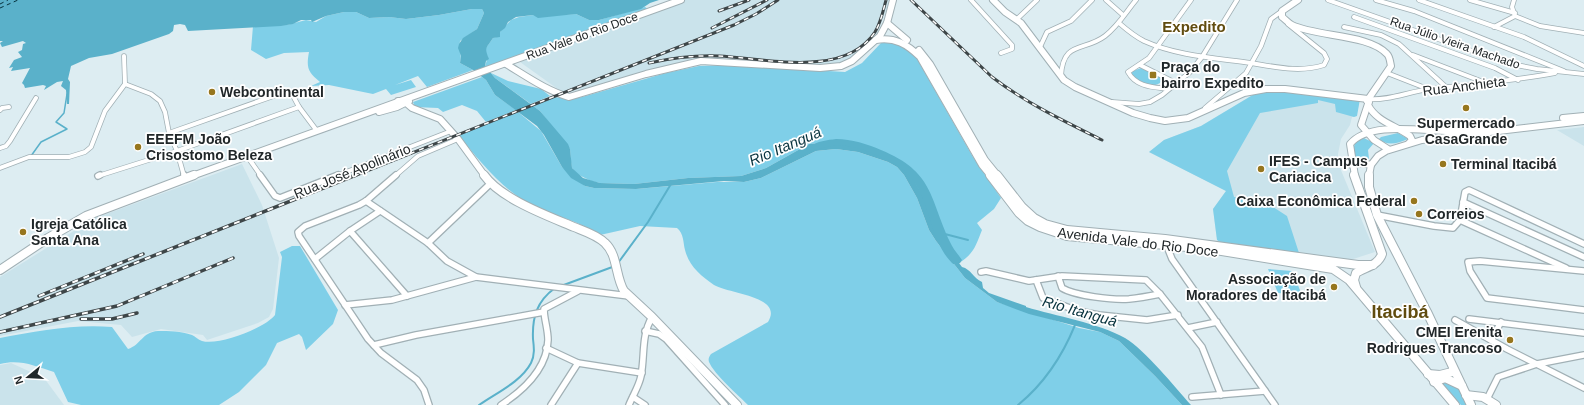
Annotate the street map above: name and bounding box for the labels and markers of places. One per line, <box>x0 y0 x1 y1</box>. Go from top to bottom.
place label: Praça do bairro Expedito <box>1161 59 1264 91</box>
marker: Praça do bairro Expedito <box>1148 70 1158 80</box>
place label: Webcontinental <box>220 84 324 100</box>
marker: Webcontinental <box>207 87 217 97</box>
marker: Supermercado CasaGrande <box>1461 103 1471 113</box>
place label: Supermercado CasaGrande <box>1417 115 1515 147</box>
place label: EEEFM João Crisostomo Beleza <box>146 131 272 163</box>
marker: EEEFM João Crisostomo Beleza <box>133 142 143 152</box>
place label: IFES - Campus Cariacica <box>1269 153 1368 185</box>
place label: Terminal Itacibá <box>1451 156 1557 172</box>
marker: Terminal Itacibá <box>1438 159 1448 169</box>
marker: IFES - Campus Cariacica <box>1256 164 1266 174</box>
place label: Caixa Econômica Federal <box>1236 193 1406 209</box>
marker: Caixa Econômica Federal <box>1409 196 1419 206</box>
place label: Correios <box>1427 206 1485 222</box>
marker: Correios <box>1414 209 1424 219</box>
place label: Igreja Católica Santa Ana <box>31 216 127 248</box>
marker: Igreja Católica Santa Ana <box>18 227 28 237</box>
place label: Associação de Moradores de Itacibá <box>1186 271 1326 303</box>
marker: Associação de Moradores de Itacibá <box>1329 282 1339 292</box>
place label: CMEI Erenita Rodrigues Trancoso <box>1367 324 1502 356</box>
marker: CMEI Erenita Rodrigues Trancoso <box>1505 335 1515 345</box>

